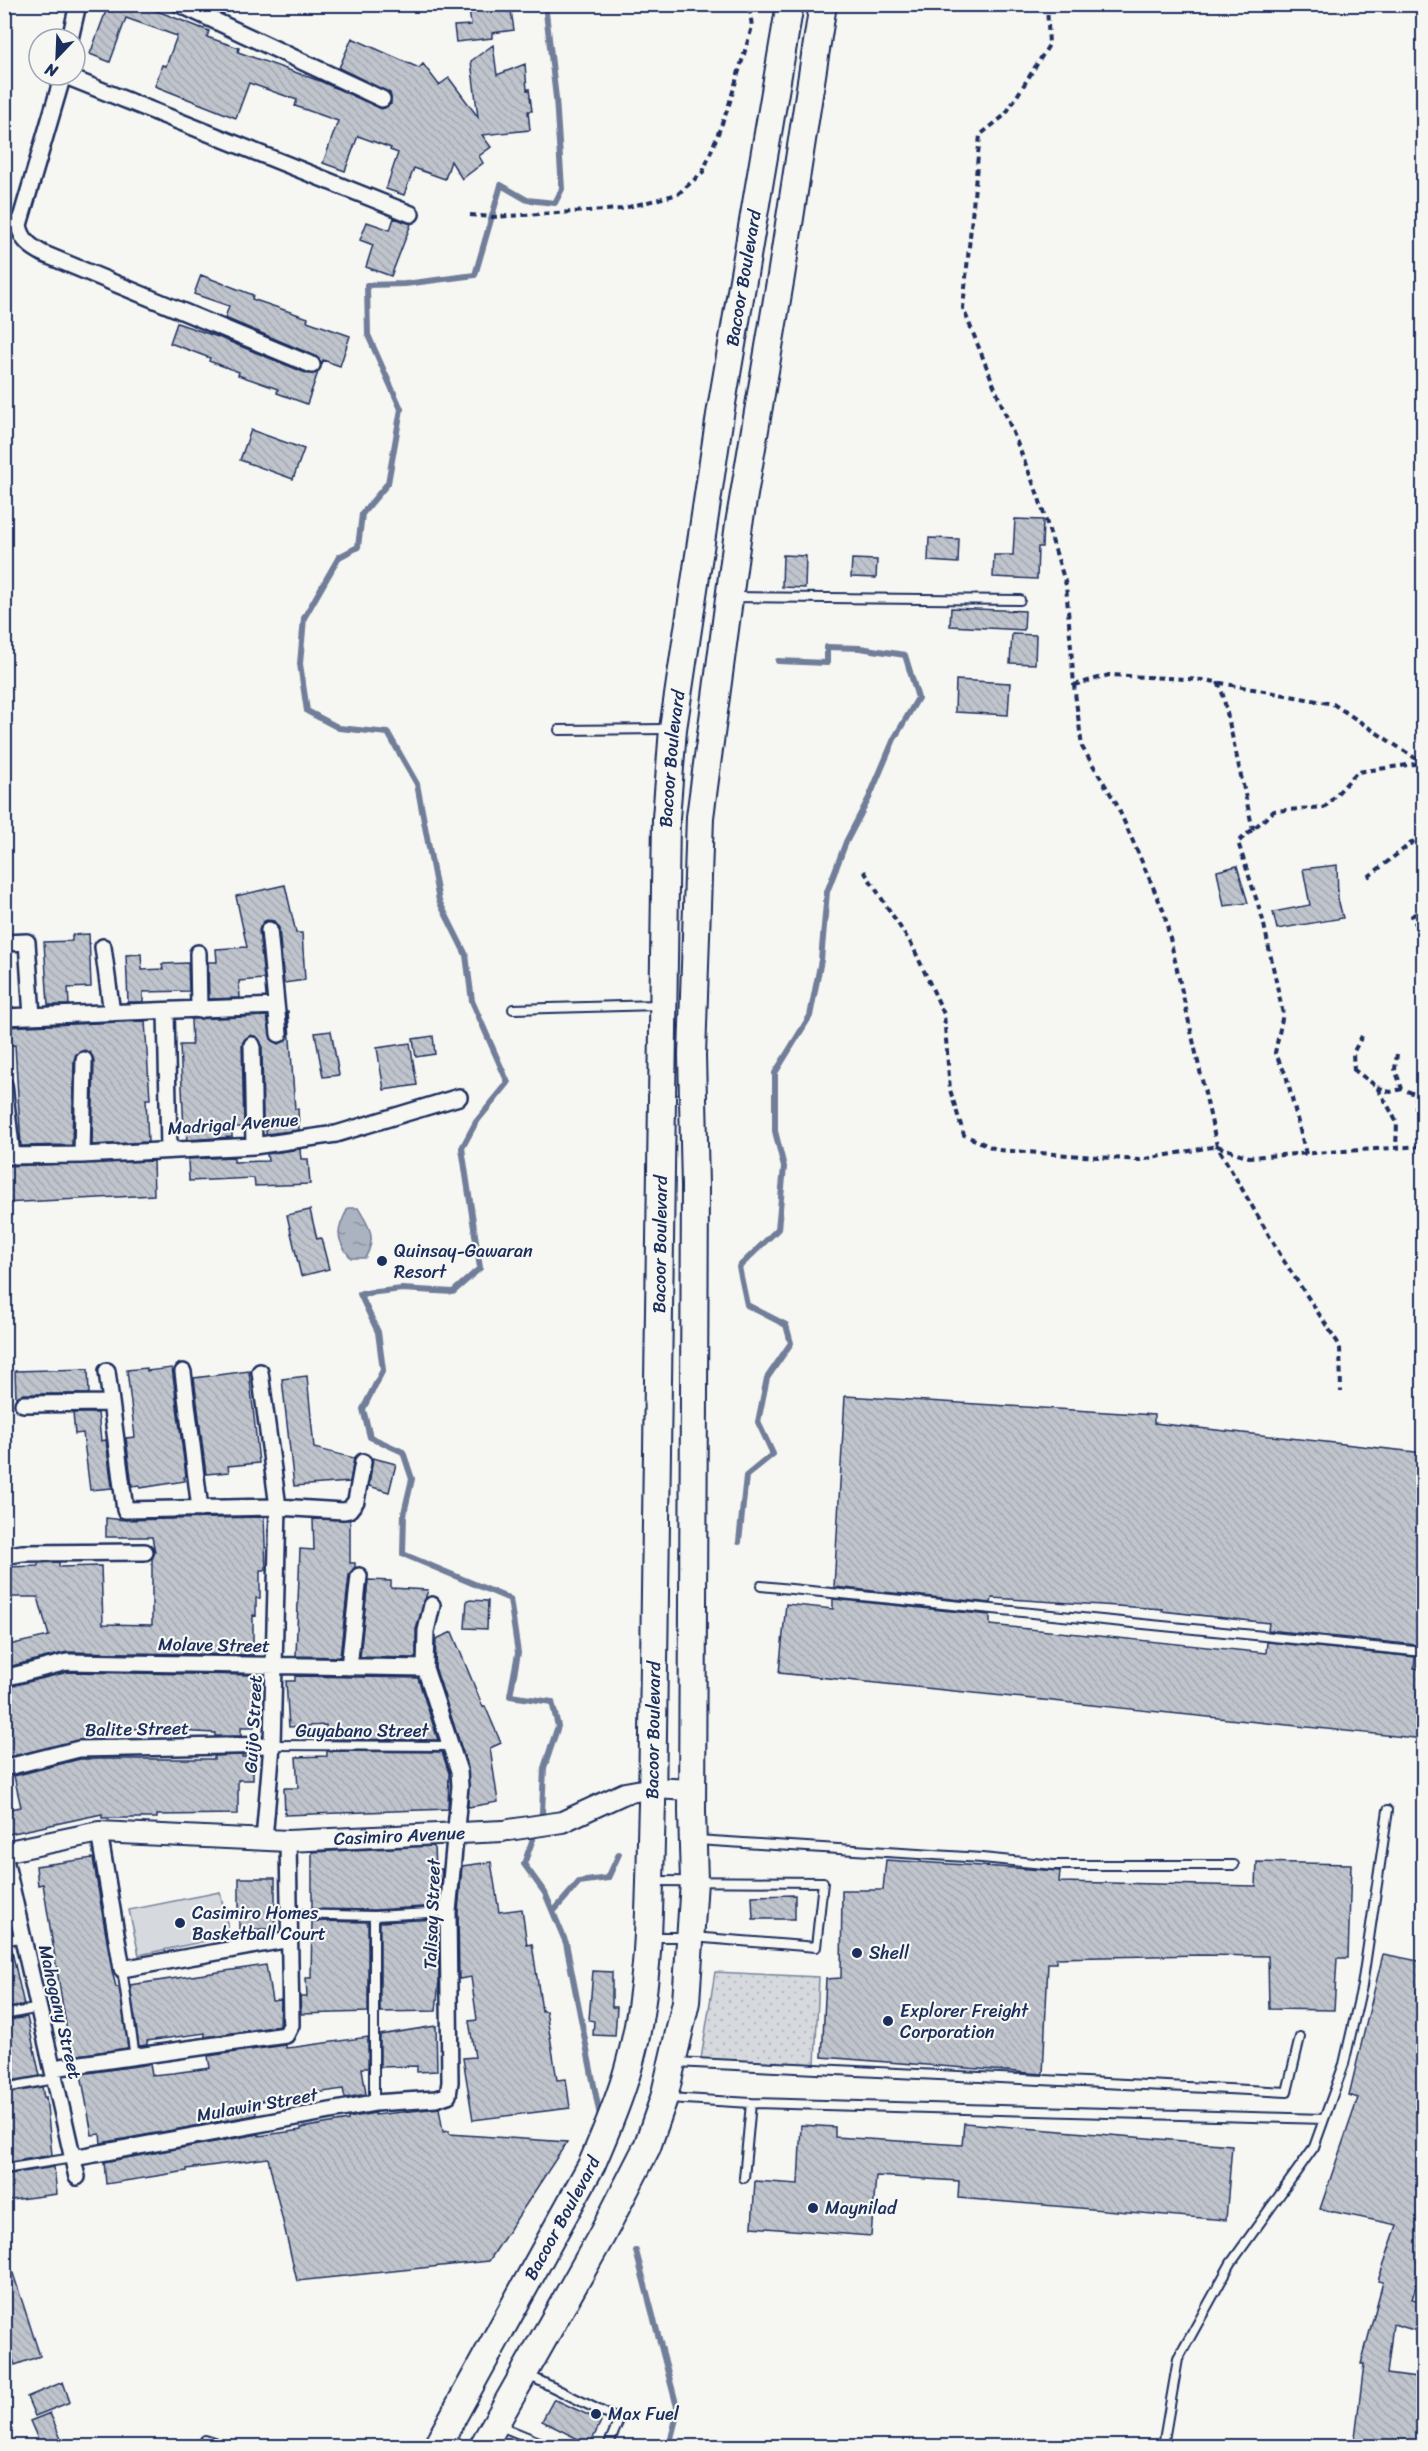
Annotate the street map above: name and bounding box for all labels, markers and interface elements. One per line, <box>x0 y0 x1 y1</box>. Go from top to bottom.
north arrow <box>27 27 87 87</box>
text: N <box>40 54 63 86</box>
street label: Bacoor Boulevard <box>716 206 771 349</box>
street label: Bacoor Boulevard <box>650 686 695 828</box>
street label: Madrigal Avenue <box>167 1103 300 1145</box>
street label: Bacoor Boulevard <box>643 1174 677 1313</box>
place label: Quinsay-Gawaran Resort <box>394 1235 533 1288</box>
marker: Quinsay-Gawaran Resort <box>375 1254 389 1268</box>
street label: Molave Street <box>158 1628 270 1662</box>
street label: Bacoor Boulevard <box>636 1660 670 1799</box>
street label: Guijo Street <box>234 1674 272 1774</box>
street label: Balite Street <box>85 1712 189 1746</box>
street label: Guyabano Street <box>295 1715 429 1747</box>
street label: Casimiro Avenue <box>333 1817 466 1855</box>
street label: Talisay Street <box>414 1857 450 1970</box>
place label: Casimiro Homes Basketball Court <box>192 1897 326 1950</box>
marker: Casimiro Homes Basketball Court <box>173 1916 187 1930</box>
place label: Shell <box>869 1937 910 1969</box>
street label: Mahogany Street <box>29 1942 91 2083</box>
marker: Shell <box>850 1946 864 1960</box>
place label: Explorer Freight Corporation <box>900 1995 1029 2048</box>
marker: Explorer Freight Corporation <box>881 2014 895 2028</box>
street label: Mulawin Street <box>194 2078 321 2131</box>
street label: Bacoor Boulevard <box>515 2150 610 2286</box>
place label: Maynilad <box>825 2192 898 2224</box>
marker: Maynilad <box>806 2201 820 2215</box>
place label: Max Fuel <box>608 2398 680 2430</box>
marker: Max Fuel <box>589 2407 603 2421</box>

